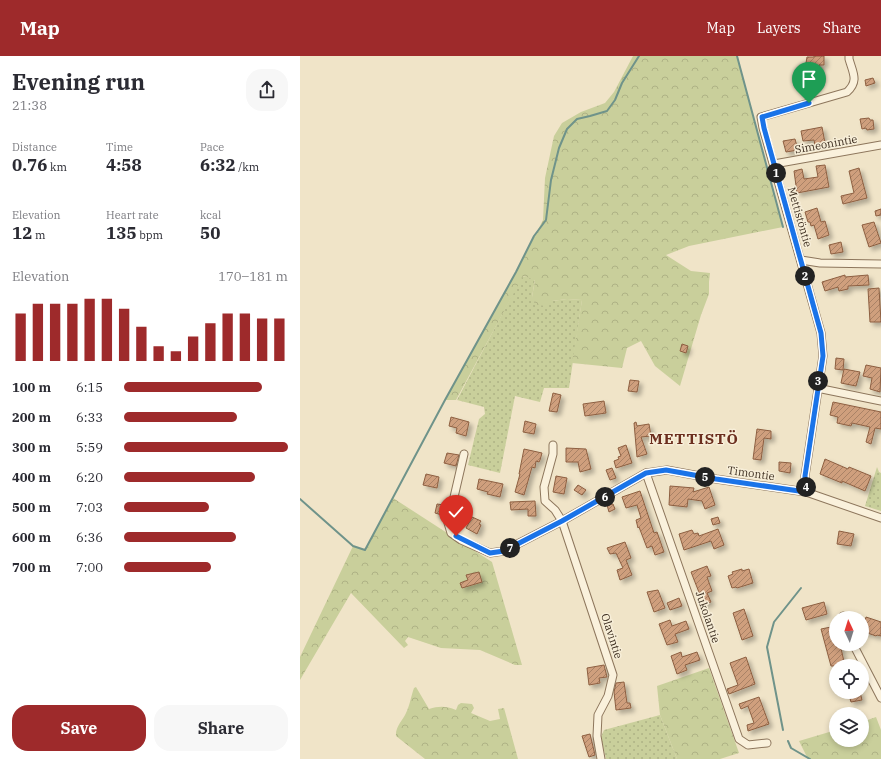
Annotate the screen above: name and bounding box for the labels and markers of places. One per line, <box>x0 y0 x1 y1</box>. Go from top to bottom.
pin <box>792 62 826 103</box>
pin: 1 <box>766 163 786 183</box>
pin: 2 <box>795 266 815 286</box>
pin: 3 <box>808 371 828 391</box>
pin: 5 <box>695 467 715 487</box>
pin: 4 <box>796 477 816 497</box>
pin: 6 <box>595 487 615 507</box>
pin <box>439 495 473 536</box>
pin: 7 <box>500 538 520 558</box>

